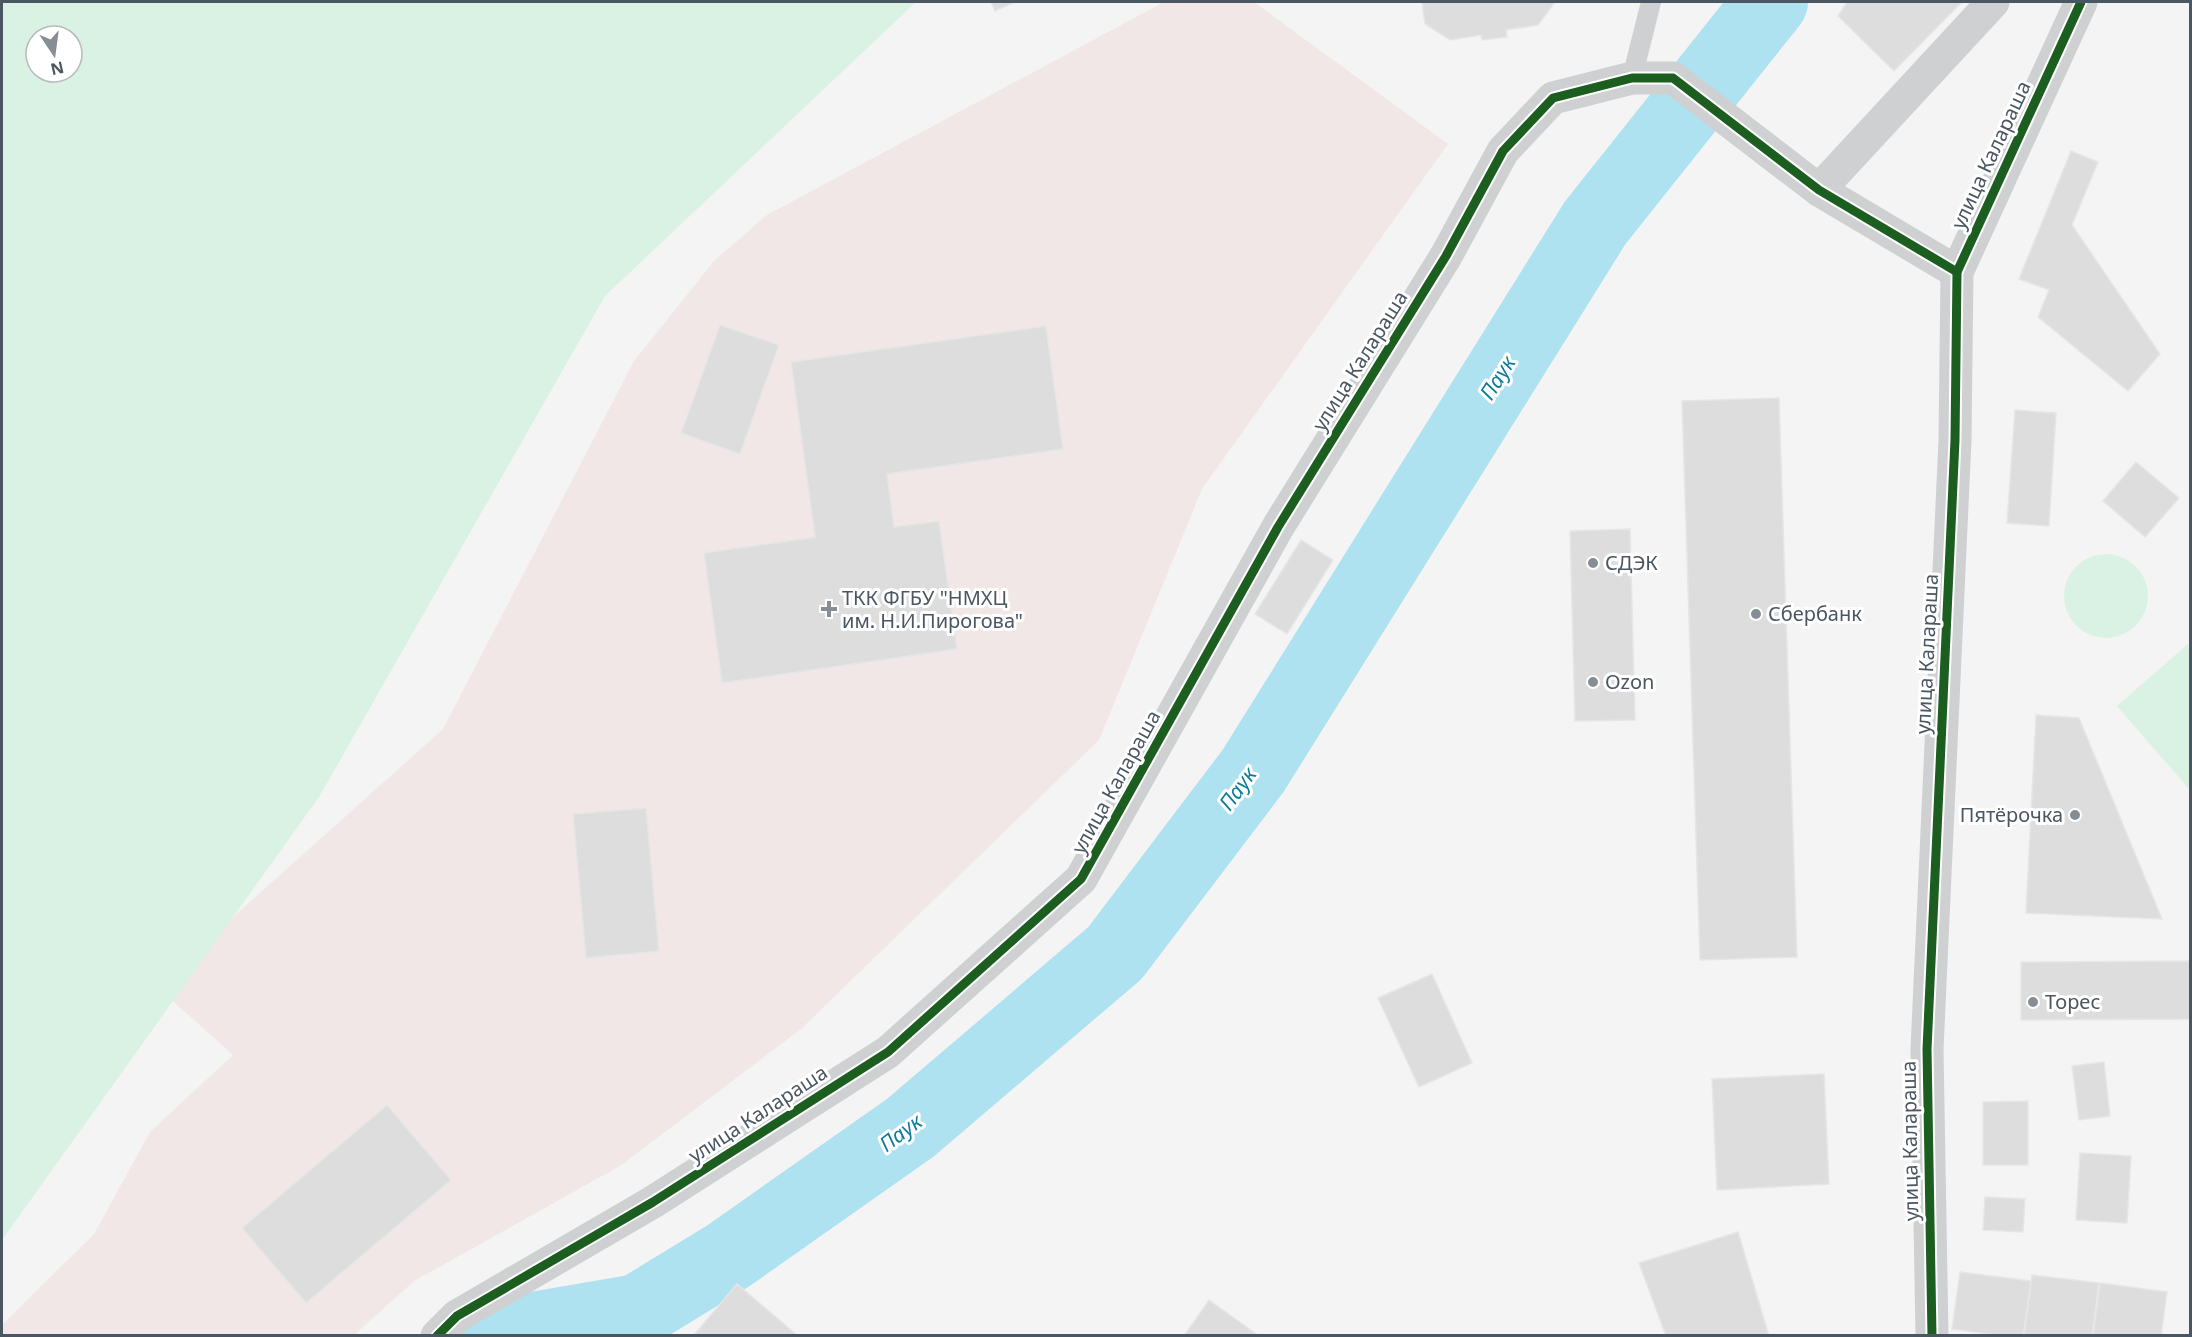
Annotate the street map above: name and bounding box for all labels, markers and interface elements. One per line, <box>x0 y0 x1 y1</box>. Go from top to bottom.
north arrow <box>24 24 84 84</box>
text: N <box>49 56 66 81</box>
street label: улица Калараша <box>1944 76 2037 233</box>
street label: улица Калараша <box>1306 286 1414 436</box>
water label: Паук <box>1473 349 1522 405</box>
place label: СДЭК <box>1605 549 1658 576</box>
marker: СДЭК <box>1586 556 1600 570</box>
street label: улица Калараша <box>1909 573 1944 735</box>
place label: ТКК ФГБУ "НМХЦ им. Н.И.Пирогова" <box>842 584 1023 634</box>
marker: ТКК ФГБУ "НМХЦ им. Н.И.Пирогова" <box>820 600 838 618</box>
place label: Сбербанк <box>1768 600 1862 627</box>
marker: Сбербанк <box>1749 607 1763 621</box>
place label: Ozon <box>1605 668 1654 695</box>
marker: Ozon <box>1586 675 1600 689</box>
street label: улица Калараша <box>1065 705 1166 858</box>
water label: Паук <box>1212 760 1263 816</box>
place label: Пятёрочка <box>1960 801 2063 828</box>
marker: Пятёрочка <box>2068 808 2082 822</box>
place label: Торес <box>2045 988 2100 1015</box>
marker: Торес <box>2026 995 2040 1009</box>
street label: улица Калараша <box>683 1059 832 1169</box>
street label: улица Калараша <box>1895 1061 1924 1221</box>
water label: Паук <box>873 1106 929 1157</box>

